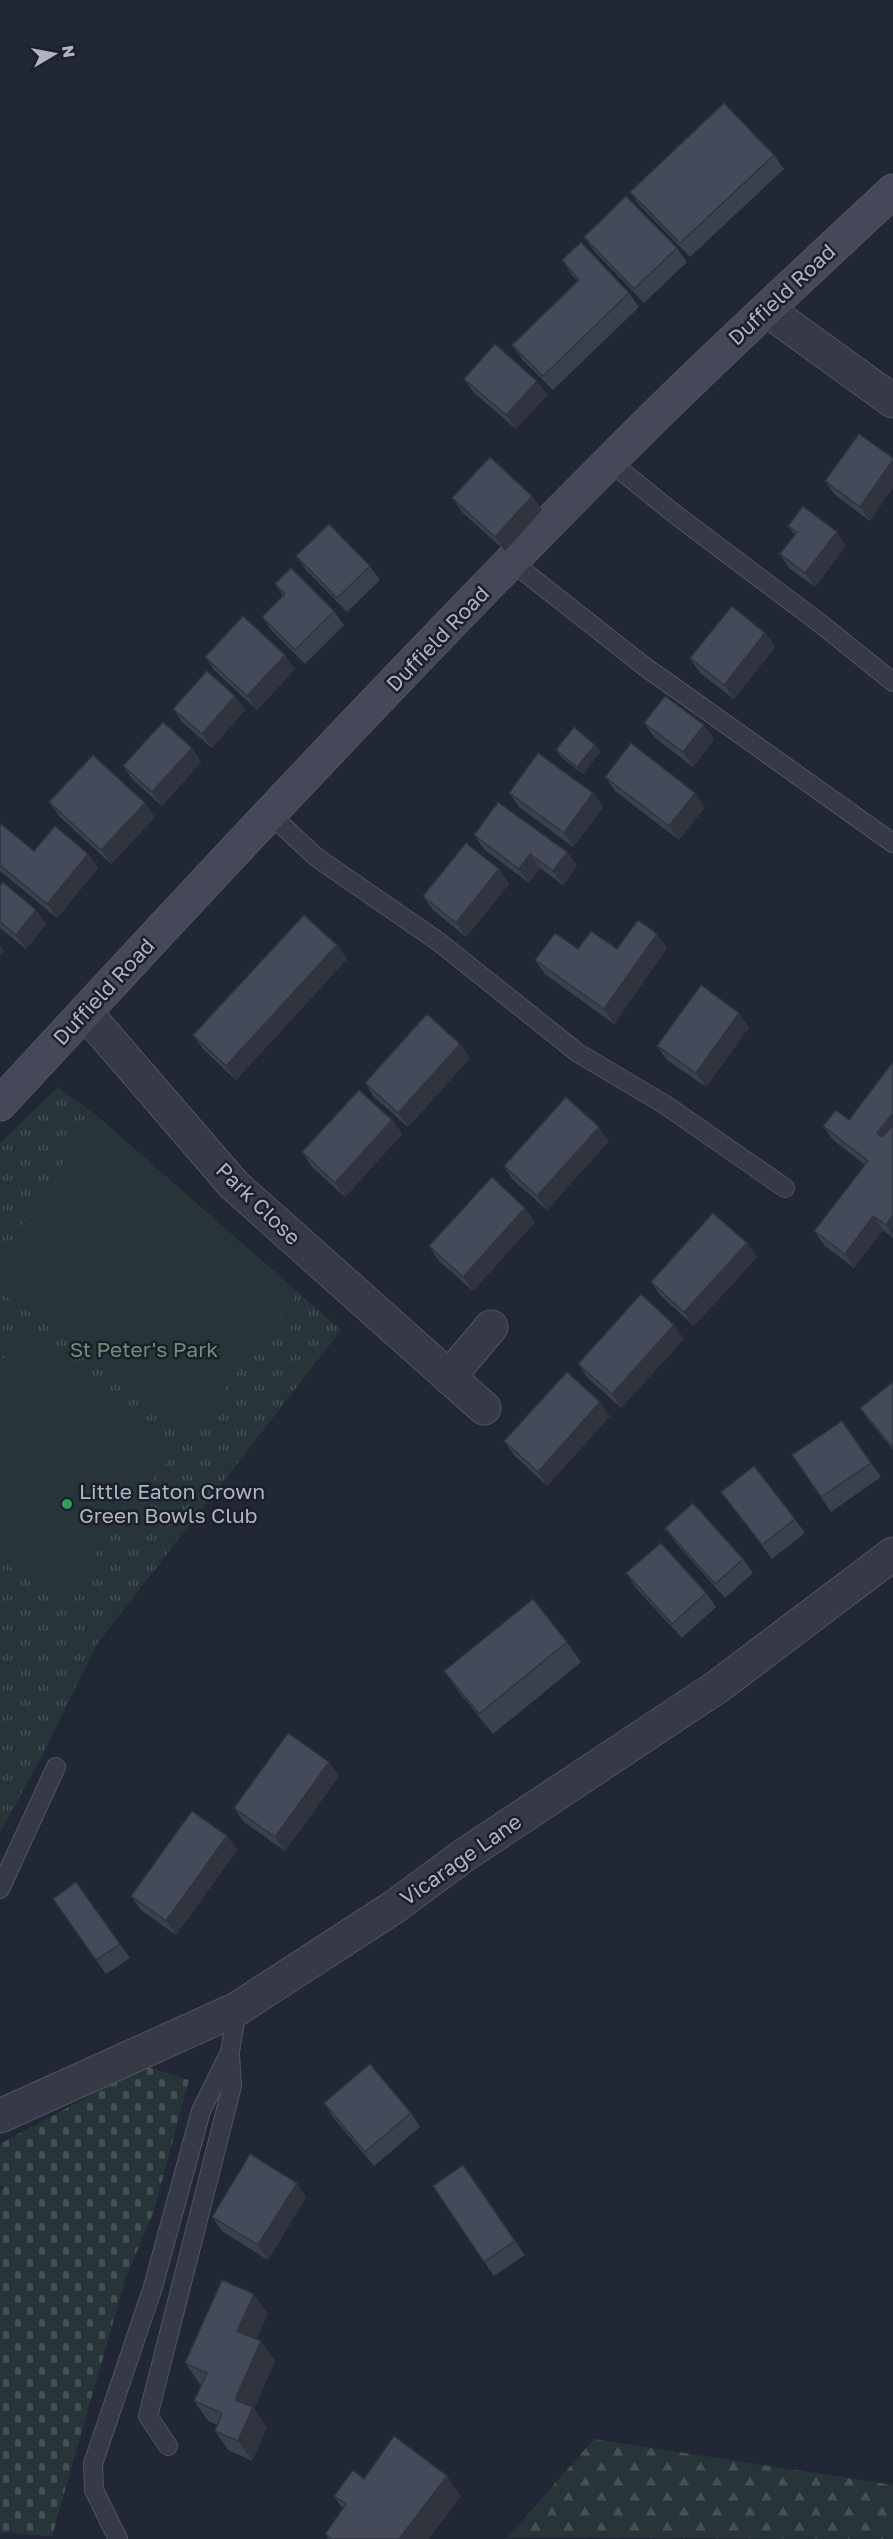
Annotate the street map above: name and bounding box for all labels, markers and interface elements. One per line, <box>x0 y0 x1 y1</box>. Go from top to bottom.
north arrow <box>24 24 84 84</box>
text: N <box>58 44 80 59</box>
street label: Duffield Road <box>722 238 840 350</box>
street label: Duffield Road <box>380 580 494 697</box>
street label: Duffield Road <box>47 932 159 1050</box>
street label: Park Close <box>211 1157 306 1250</box>
park label: St Peter's Park <box>70 1336 218 1362</box>
place label: Little Eaton Crown Green Bowls Club <box>79 1478 265 1528</box>
marker: Little Eaton Crown Green Bowls Club <box>60 1497 74 1511</box>
street label: Vicarage Lane <box>395 1808 526 1911</box>

